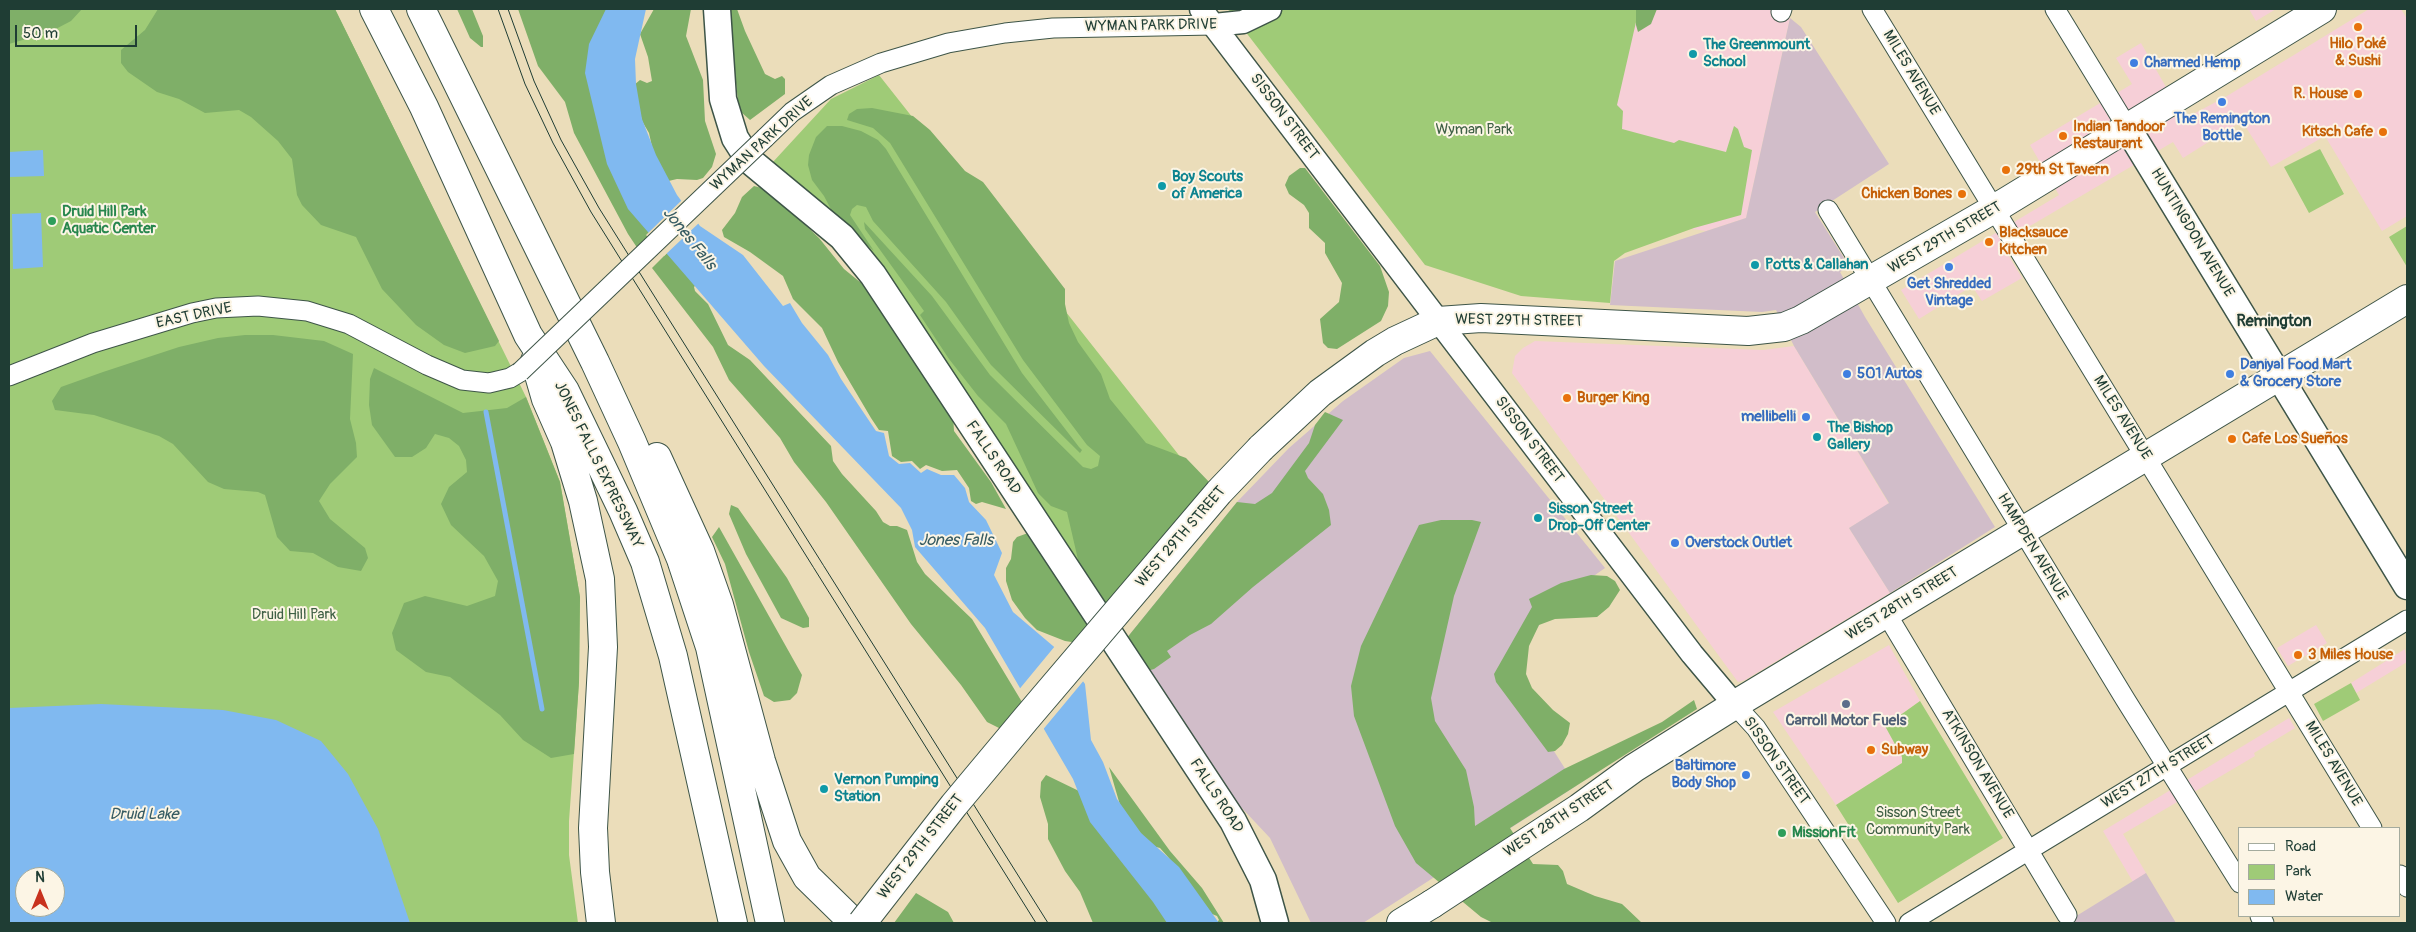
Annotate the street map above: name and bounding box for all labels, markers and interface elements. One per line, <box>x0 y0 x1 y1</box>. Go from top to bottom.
scale bar <box>18 15 140 47</box>
street label: WYMAN PARK DRIVE <box>1085 16 1217 36</box>
marker: Hilo Poké & Sushi <box>2352 21 2364 33</box>
text: 50 m <box>23 24 58 43</box>
street label: MILES AVENUE <box>1879 27 1943 119</box>
place label: Hilo Poké & Sushi <box>2329 35 2387 70</box>
place label: The Greenmount School <box>1703 36 1810 71</box>
marker: The Greenmount School <box>1687 48 1699 60</box>
place label: Charmed Hemp <box>2144 54 2240 72</box>
marker: Charmed Hemp <box>2128 57 2140 69</box>
street label: SISSON STREET <box>1246 70 1322 164</box>
place label: R. House <box>2294 85 2348 103</box>
marker: R. House <box>2352 88 2364 100</box>
street label: WYMAN PARK DRIVE <box>707 93 817 195</box>
marker: The Remington Bottle <box>2216 96 2228 108</box>
place label: The Remington Bottle <box>2174 110 2270 145</box>
place label: Indian Tandoor Restaurant <box>2073 118 2165 153</box>
park label: Wyman Park <box>1435 121 1513 139</box>
place label: Kitsch Cafe <box>2302 123 2373 141</box>
marker: Kitsch Cafe <box>2377 126 2389 138</box>
marker: Indian Tandoor Restaurant <box>2057 130 2069 142</box>
place label: 29th St Tavern <box>2016 161 2109 179</box>
marker: 29th St Tavern <box>2000 164 2012 176</box>
street label: HUNTINGDON AVENUE <box>2146 165 2238 301</box>
place label: Boy Scouts of America <box>1172 168 1243 203</box>
marker: Boy Scouts of America <box>1156 180 1168 192</box>
place label: Chicken Bones <box>1861 185 1952 203</box>
marker: Chicken Bones <box>1956 188 1968 200</box>
street label: WEST 29TH STREET <box>1885 198 2005 278</box>
place label: Druid Hill Park Aquatic Center <box>62 203 156 238</box>
water label: Jones Falls <box>658 204 720 274</box>
marker: Druid Hill Park Aquatic Center <box>46 215 58 227</box>
place label: Blacksauce Kitchen <box>1999 224 2068 259</box>
marker: Blacksauce Kitchen <box>1983 236 1995 248</box>
place label: Potts & Callahan <box>1765 256 1868 274</box>
marker: Potts & Callahan <box>1749 259 1761 271</box>
marker: Get Shredded Vintage <box>1943 261 1955 273</box>
place label: Get Shredded Vintage <box>1907 275 1991 310</box>
street label: EAST DRIVE <box>154 299 234 333</box>
street label: WEST 29TH STREET <box>1455 311 1583 331</box>
district label: Remington <box>2237 312 2311 332</box>
place label: Daniyal Food Mart & Grocery Store <box>2240 356 2351 391</box>
place label: 501 Autos <box>1857 365 1922 383</box>
marker: 501 Autos <box>1841 368 1853 380</box>
marker: Daniyal Food Mart & Grocery Store <box>2224 368 2236 380</box>
street label: MILES AVENUE <box>2089 373 2155 463</box>
street label: JONES FALLS EXPRESSWAY <box>550 379 646 551</box>
place label: Burger King <box>1577 389 1650 407</box>
marker: Burger King <box>1561 392 1573 404</box>
street label: SISSON STREET <box>1491 393 1567 487</box>
place label: mellibelli <box>1741 408 1796 426</box>
marker: mellibelli <box>1800 411 1812 423</box>
street label: FALLS ROAD <box>962 418 1024 498</box>
place label: The Bishop Gallery <box>1827 419 1893 454</box>
place label: Cafe Los Sueños <box>2242 430 2348 448</box>
marker: The Bishop Gallery <box>1811 431 1823 443</box>
marker: Cafe Los Sueños <box>2226 433 2238 445</box>
street label: WEST 29TH STREET <box>1132 483 1230 591</box>
street label: HAMPDEN AVENUE <box>1993 490 2071 604</box>
place label: Sisson Street Drop-Off Center <box>1548 500 1650 535</box>
marker: Sisson Street Drop-Off Center <box>1532 512 1544 524</box>
water label: Jones Falls <box>919 531 993 551</box>
place label: Overstock Outlet <box>1685 534 1792 552</box>
marker: Overstock Outlet <box>1669 537 1681 549</box>
street label: WEST 28TH STREET <box>1843 563 1961 645</box>
park label: Druid Hill Park <box>252 606 336 624</box>
place label: 3 Miles House <box>2308 646 2393 664</box>
marker: 3 Miles House <box>2292 649 2304 661</box>
marker: Carroll Motor Fuels <box>1840 698 1852 710</box>
street label: ATKINSON AVENUE <box>1937 706 2017 822</box>
place label: Carroll Motor Fuels <box>1786 712 1906 730</box>
street label: SISSON STREET <box>1739 714 1813 808</box>
street label: MILES AVENUE <box>2301 718 2365 810</box>
street label: WEST 27TH STREET <box>2099 731 2217 813</box>
place label: Subway <box>1881 741 1928 759</box>
marker: Subway <box>1865 744 1877 756</box>
street label: FALLS ROAD <box>1185 755 1247 837</box>
place label: Baltimore Body Shop <box>1671 757 1736 792</box>
marker: Baltimore Body Shop <box>1740 769 1752 781</box>
place label: Vernon Pumping Station <box>834 771 939 806</box>
street label: WEST 28TH STREET <box>1501 777 1617 861</box>
marker: Vernon Pumping Station <box>818 783 830 795</box>
street label: WEST 29TH STREET <box>875 791 967 903</box>
park label: Sisson Street Community Park <box>1866 804 1970 839</box>
water label: Druid Lake <box>110 805 178 825</box>
place label: MissionFit <box>1792 824 1856 842</box>
marker: MissionFit <box>1776 827 1788 839</box>
legend <box>2238 827 2401 917</box>
text: Road <box>2285 837 2316 856</box>
text: Park <box>2285 862 2311 881</box>
north arrow <box>15 867 65 917</box>
text: N <box>35 869 45 886</box>
text: Water <box>2285 887 2323 906</box>

